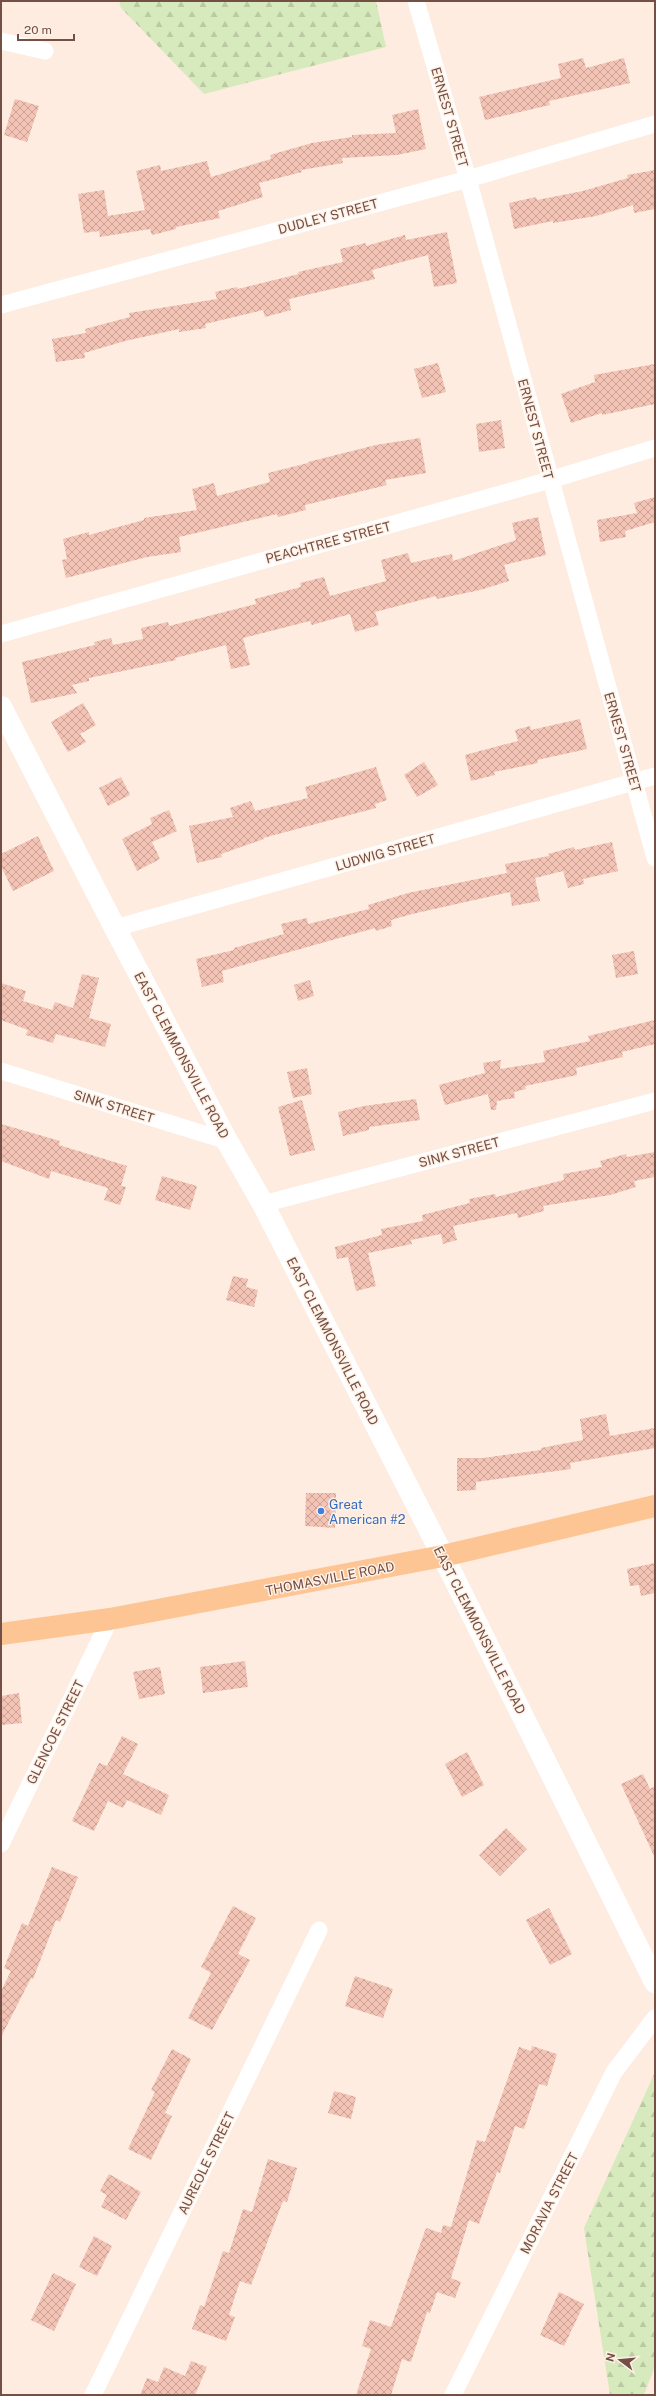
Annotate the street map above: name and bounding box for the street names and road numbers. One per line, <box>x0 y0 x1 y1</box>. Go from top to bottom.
street label: ERNEST STREET <box>428 65 471 169</box>
street label: DUDLEY STREET <box>276 196 380 237</box>
street label: ERNEST STREET <box>515 377 556 481</box>
street label: PEACHTREE STREET <box>264 518 393 566</box>
street label: ERNEST STREET <box>601 690 644 794</box>
street label: LUDWIG STREET <box>334 831 437 874</box>
street label: EAST CLEMMONSVILLE ROAD <box>131 969 232 1141</box>
street label: SINK STREET <box>72 1087 156 1126</box>
street label: SINK STREET <box>417 1134 502 1171</box>
street label: EAST CLEMMONSVILLE ROAD <box>284 1255 382 1428</box>
street label: EAST CLEMMONSVILLE ROAD <box>431 1544 529 1717</box>
street label: THOMASVILLE ROAD <box>264 1559 396 1598</box>
street label: GLENCOE STREET <box>24 1678 87 1787</box>
street label: AUREOLE STREET <box>175 2109 238 2217</box>
street label: MORAVIA STREET <box>517 2150 582 2256</box>

